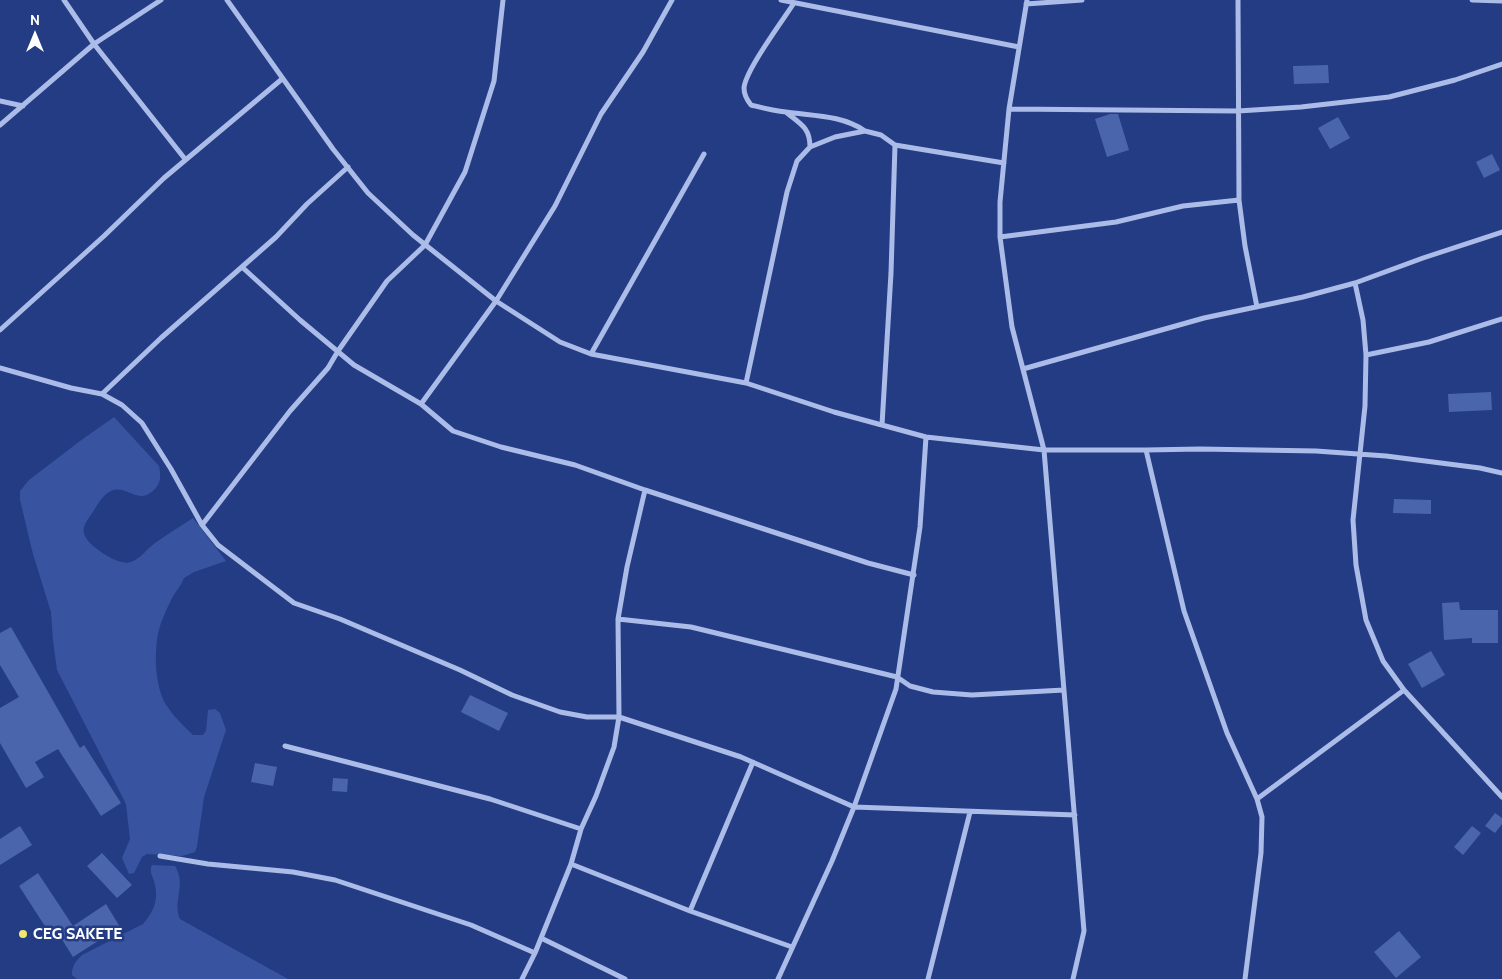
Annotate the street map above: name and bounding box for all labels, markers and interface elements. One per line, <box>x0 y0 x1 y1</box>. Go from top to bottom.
north arrow <box>10 10 60 60</box>
text: N <box>30 11 40 29</box>
place label: CEG SAKETE <box>33 924 122 944</box>
marker: CEG SAKETE <box>17 928 29 940</box>

